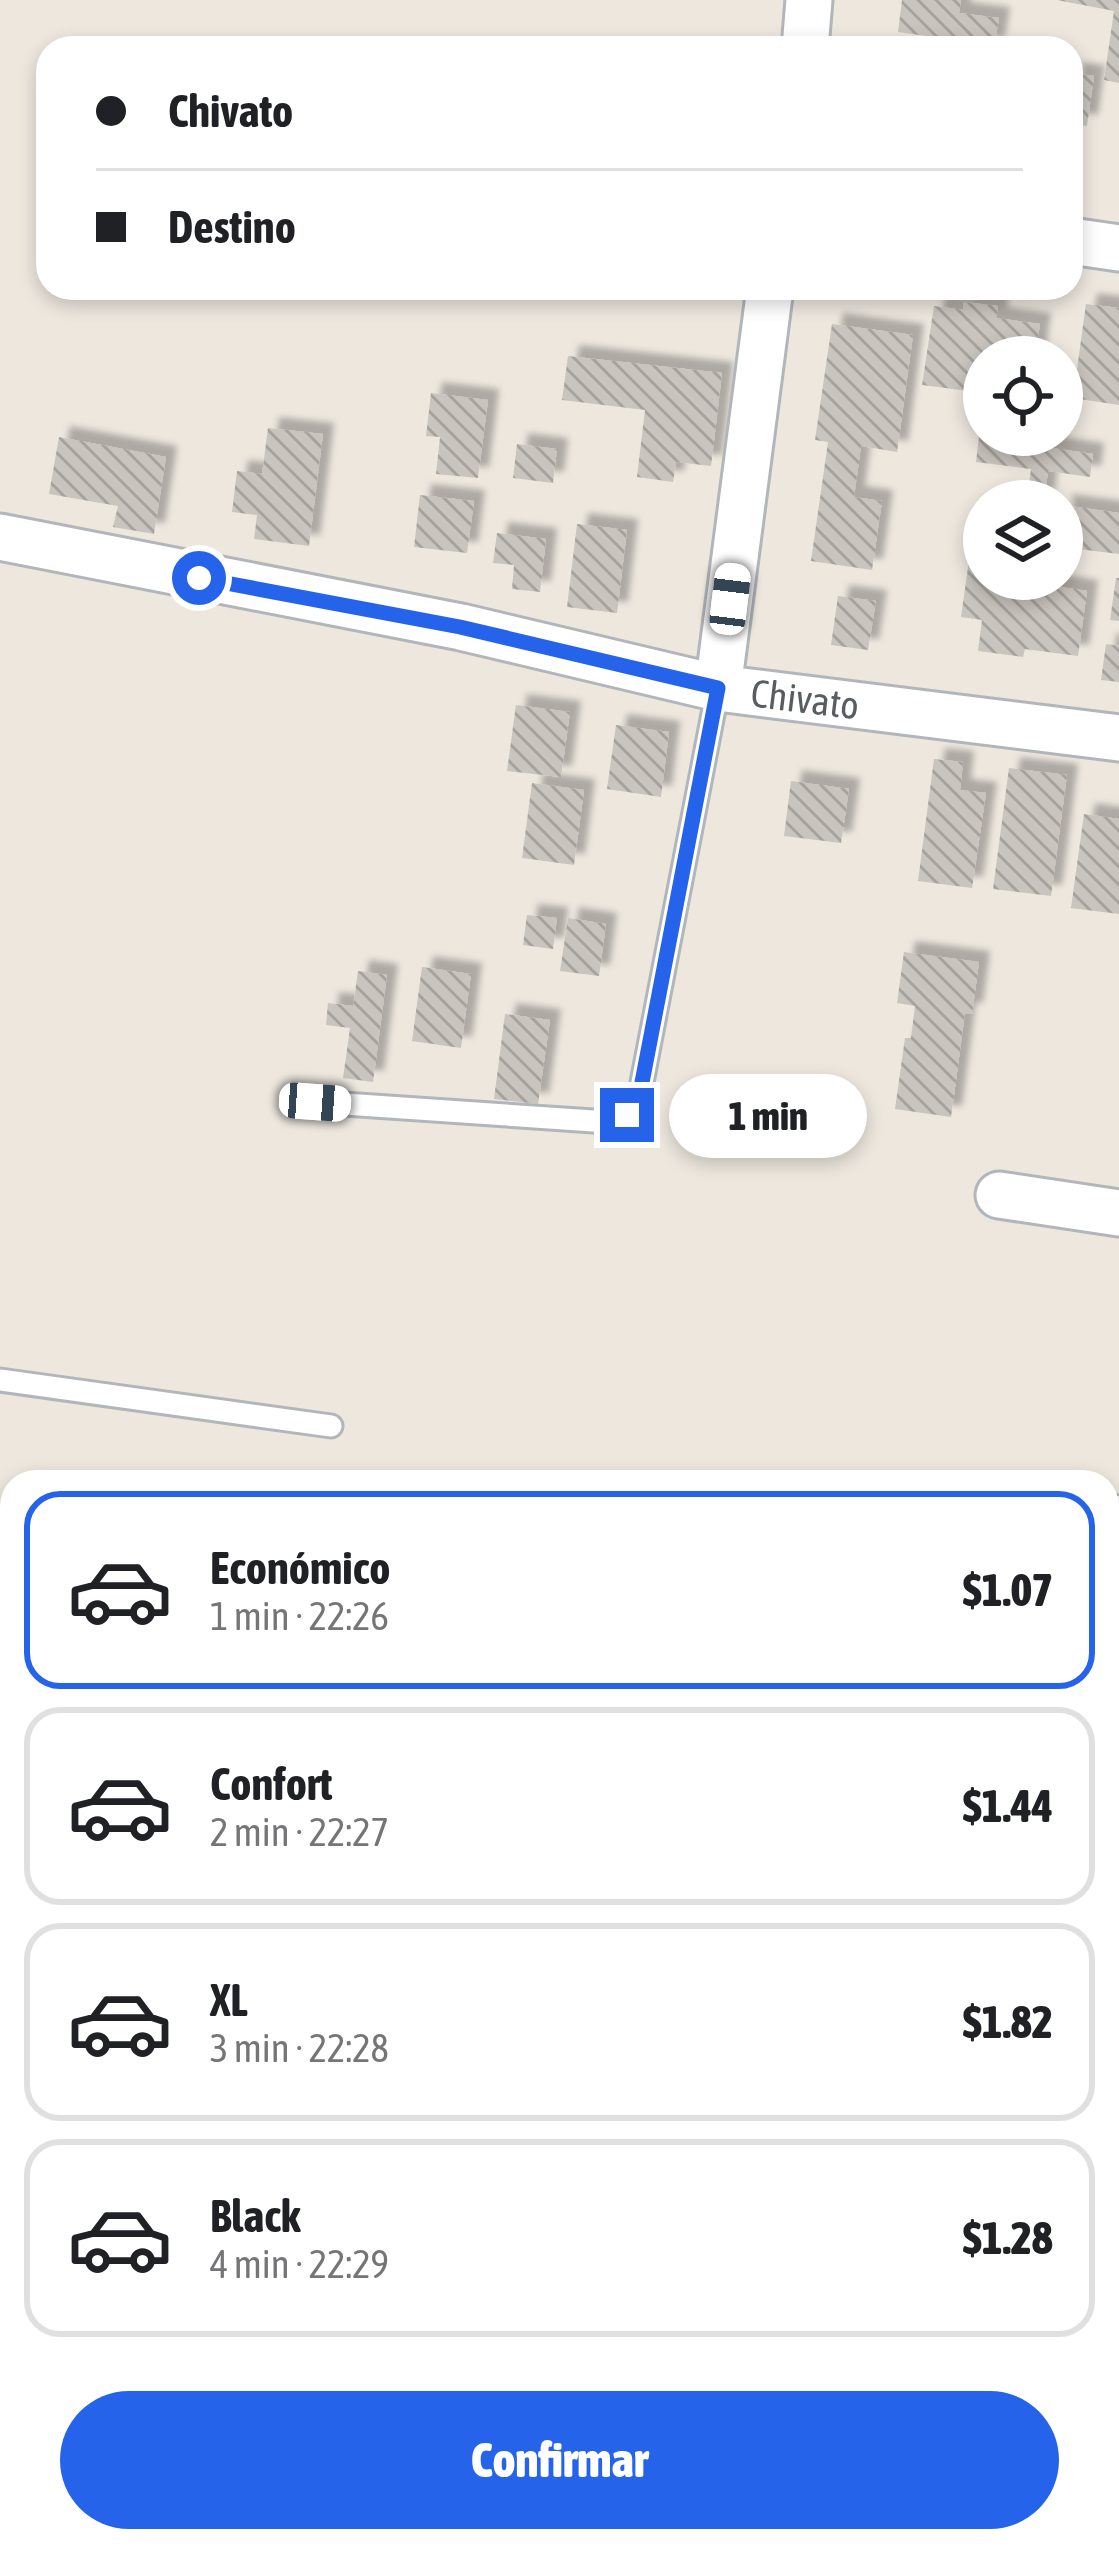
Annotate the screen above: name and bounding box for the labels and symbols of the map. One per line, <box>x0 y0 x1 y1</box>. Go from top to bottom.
route start <box>172 551 226 605</box>
car <box>708 561 752 637</box>
street label: Chivato <box>749 671 861 727</box>
callout: 1 min <box>669 1073 867 1157</box>
car <box>278 1082 352 1122</box>
route end <box>600 1088 654 1142</box>

